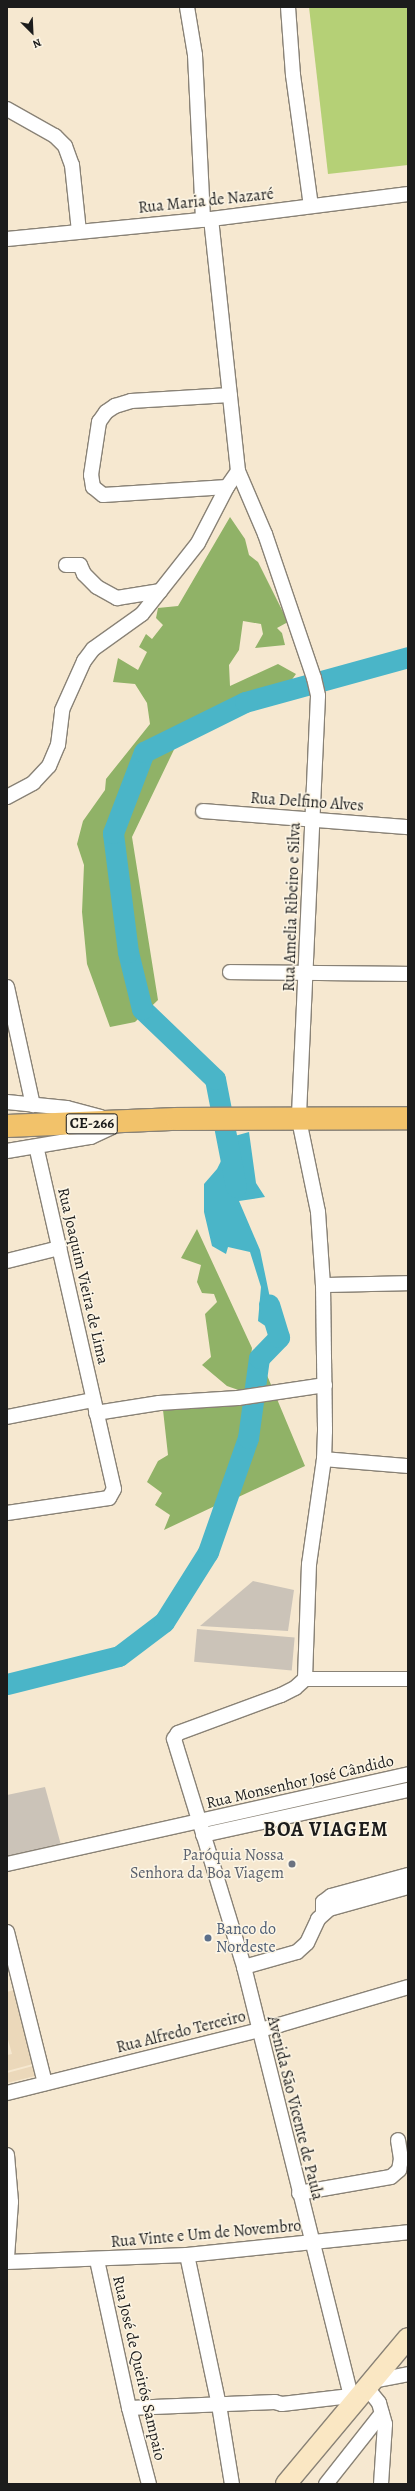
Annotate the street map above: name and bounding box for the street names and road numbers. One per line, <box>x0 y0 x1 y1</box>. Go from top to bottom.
street label: Rua Maria de Nazaré <box>137 184 275 218</box>
street label: Rua Delfino Alves <box>250 788 364 816</box>
street label: Rua Amelia Ribeiro e Silva <box>279 822 305 992</box>
road number: CE-266 <box>65 1111 119 1137</box>
street label: Rua Joaquim Vieira de Lima <box>53 1186 113 1366</box>
street label: Rua Monsenhor José Cândido <box>204 1751 396 1813</box>
street label: Rua Alfredo Terceiro <box>114 2007 248 2057</box>
street label: Avenida São Vicente de Paula <box>263 2014 327 2202</box>
street label: Rua Vinte e Um de Novembro <box>110 2216 302 2252</box>
street label: Rua José de Queirós Sampaio <box>108 2274 170 2462</box>

